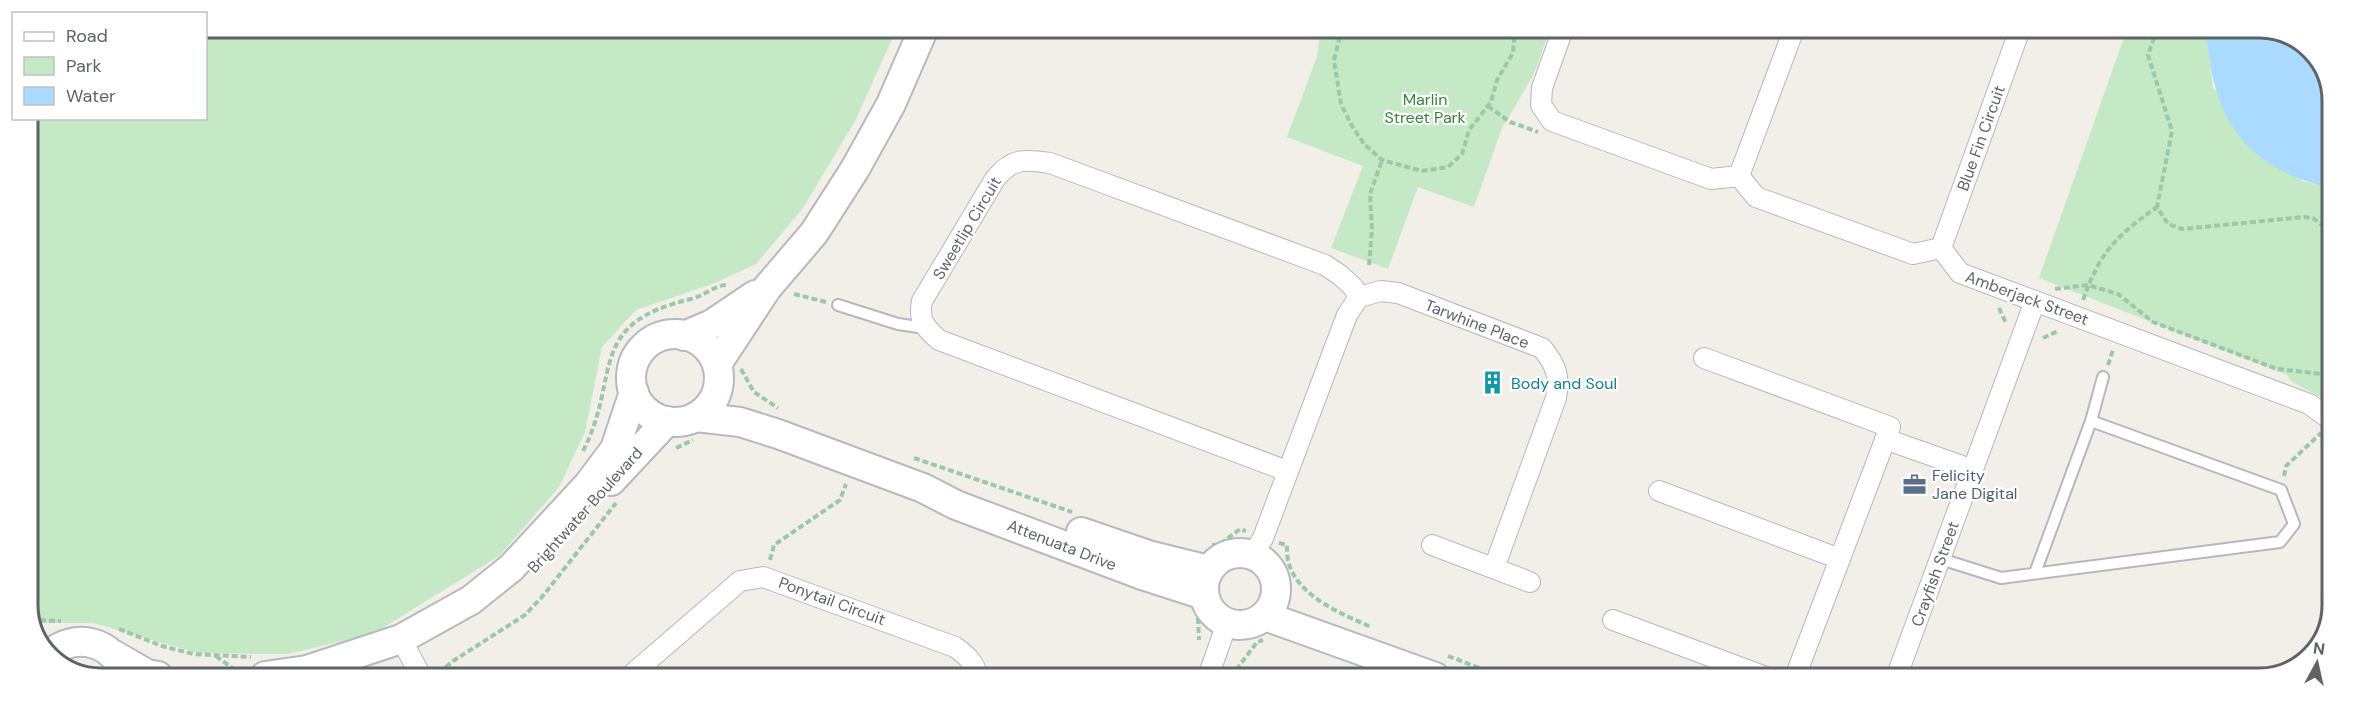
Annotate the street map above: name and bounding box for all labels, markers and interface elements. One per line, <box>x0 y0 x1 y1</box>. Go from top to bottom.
legend <box>12 12 207 120</box>
text: Road <box>66 24 108 48</box>
text: Park <box>66 54 102 78</box>
street label: Blue Fin Circuit <box>1952 82 2010 194</box>
text: Water <box>66 84 116 108</box>
park label: Marlin Street Park <box>1384 89 1466 128</box>
street label: Sweetlip Circuit <box>928 173 1006 283</box>
street label: Amberjack Street <box>1963 266 2091 330</box>
street label: Tarwhine Place <box>1422 294 1532 354</box>
building icon: Body and Soul <box>1480 370 1506 396</box>
place label: Body and Soul <box>1511 373 1617 394</box>
street label: Brightwater Boulevard <box>523 443 647 577</box>
place label: Felicity Jane Digital <box>1932 465 2017 504</box>
office icon: Felicity Jane Digital <box>1901 471 1927 497</box>
street label: Attenuata Drive <box>1004 515 1120 575</box>
street label: Crayfish Street <box>1906 518 1964 630</box>
street label: Ponytail Circuit <box>776 572 888 630</box>
north arrow <box>2287 633 2347 693</box>
text: N <box>2312 637 2326 660</box>

